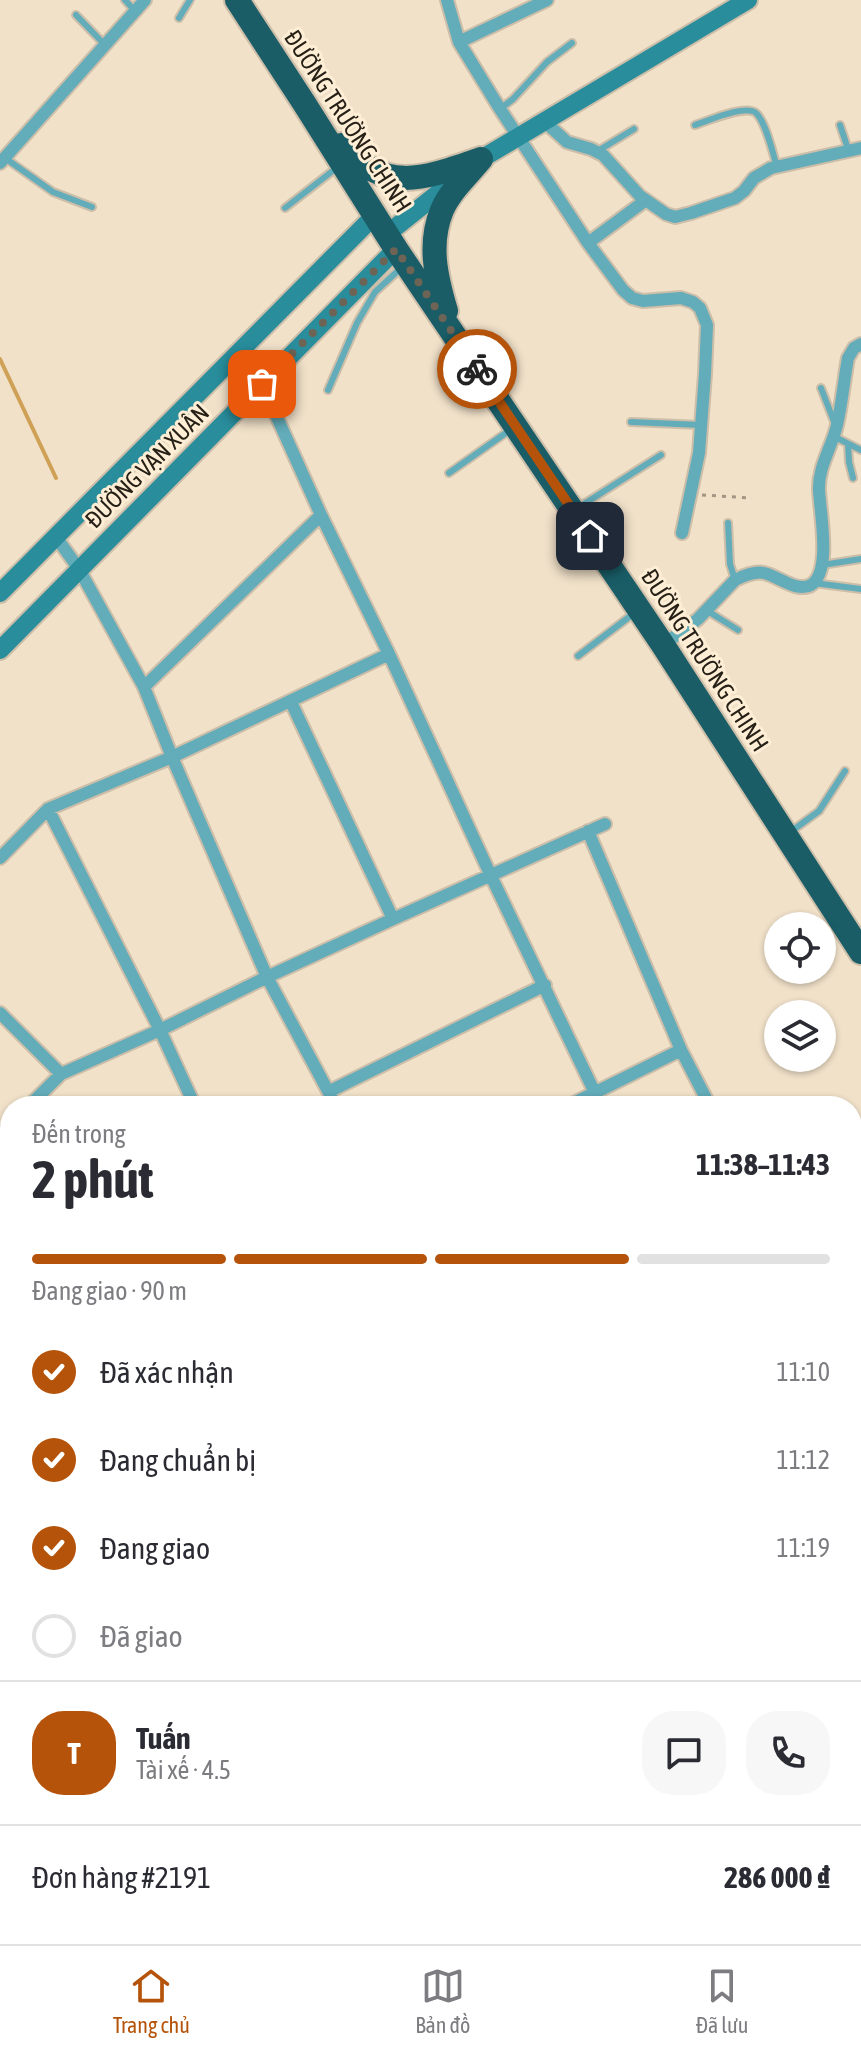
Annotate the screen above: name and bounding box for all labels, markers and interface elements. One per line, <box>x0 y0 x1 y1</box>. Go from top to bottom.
street label: ĐƯỜNG TRƯỜNG CHINH <box>279 25 417 217</box>
courier <box>437 329 517 409</box>
icon: bike <box>455 347 499 391</box>
pin <box>228 350 296 418</box>
icon: bag <box>240 362 284 406</box>
street label: ĐƯỜNG VẠN XUÂN <box>80 399 214 533</box>
pin <box>556 502 624 570</box>
icon: home <box>568 514 612 558</box>
street label: ĐƯỜNG TRƯỜNG CHINH <box>636 564 774 756</box>
map controls <box>764 912 836 1072</box>
button: locate <box>764 912 836 984</box>
button: layers <box>764 1000 836 1072</box>
text: Đến trong <box>32 1119 126 1149</box>
text: 11:38–11:43 <box>696 1147 830 1181</box>
text: 2 phút <box>32 1149 154 1209</box>
text: Đang giao · 90 m <box>32 1276 187 1306</box>
icon: check <box>32 1350 76 1394</box>
text: Đã xác nhận <box>100 1355 234 1389</box>
text: 11:10 <box>776 1357 830 1387</box>
icon: check <box>32 1438 76 1482</box>
text: Đang chuẩn bị <box>100 1443 256 1477</box>
text: 11:12 <box>776 1445 830 1475</box>
icon: check <box>32 1526 76 1570</box>
text: Đang giao <box>100 1531 210 1565</box>
text: 11:19 <box>776 1533 830 1563</box>
text: Đã giao <box>100 1619 183 1653</box>
button: chat <box>642 1711 726 1795</box>
button: phone <box>746 1711 830 1795</box>
text: Tuấn <box>136 1721 191 1755</box>
text: T <box>67 1736 81 1770</box>
text: Tài xế · 4.5 <box>136 1755 231 1785</box>
text: Đơn hàng #2191 <box>32 1860 211 1894</box>
text: 286 000 ₫ <box>724 1860 830 1894</box>
tab: Trang chủ <box>113 1964 190 2038</box>
tab: Bản đồ <box>415 1964 470 2038</box>
tab: Đã lưu <box>696 1964 748 2038</box>

